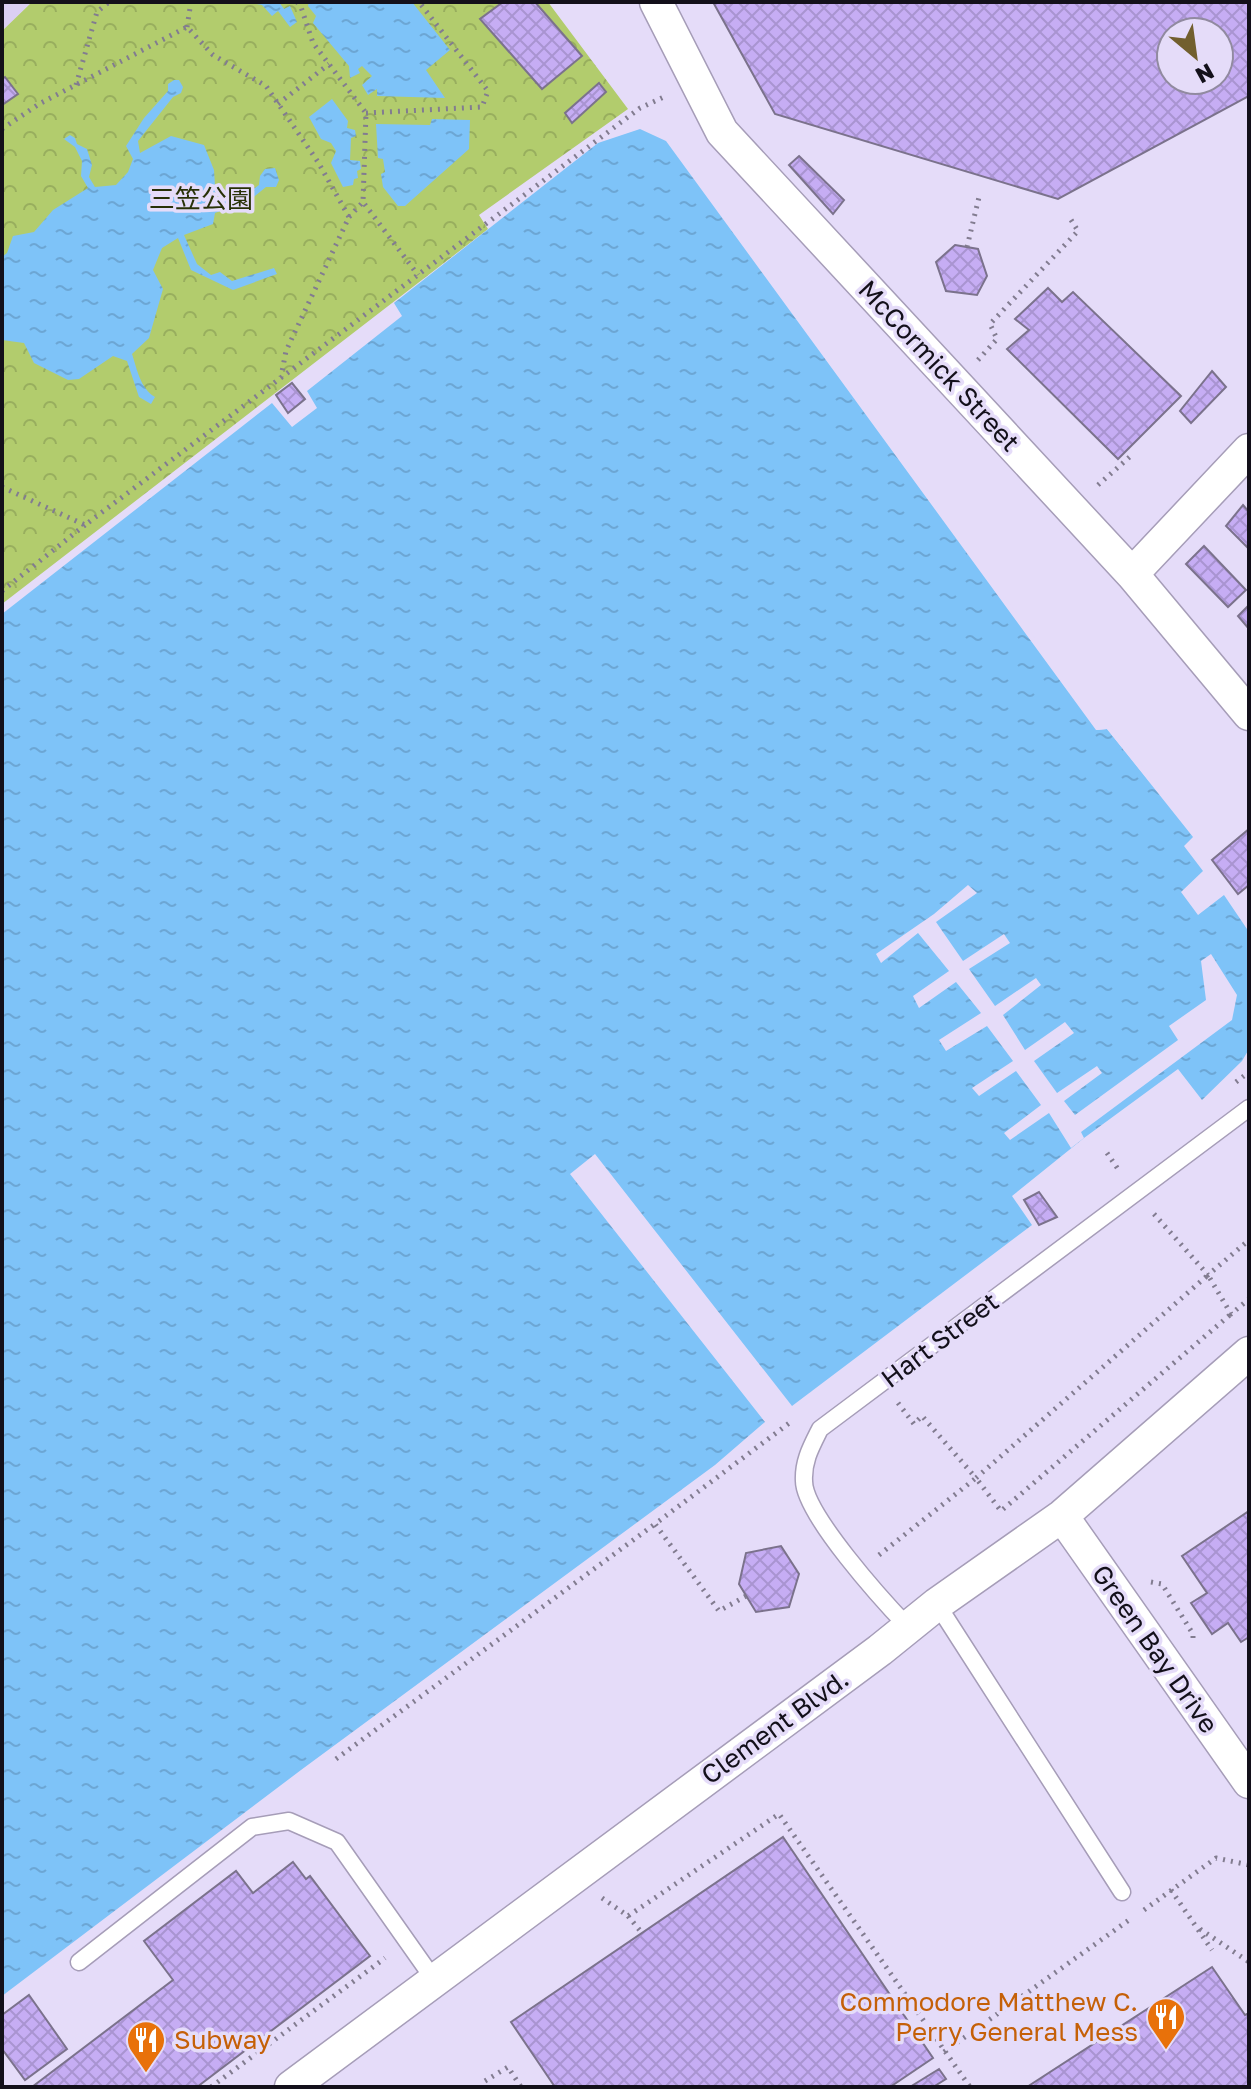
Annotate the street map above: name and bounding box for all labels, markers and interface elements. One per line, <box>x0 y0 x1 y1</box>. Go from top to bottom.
north arrow <box>1155 16 1235 96</box>
text: N <box>1191 58 1219 90</box>
park label: 三笠公園 <box>149 183 253 214</box>
street label: McCormick Street <box>852 274 1026 458</box>
street label: Hart Street <box>875 1285 1005 1394</box>
street label: Green Bay Drive <box>1086 1559 1225 1739</box>
street label: Clement Blvd. <box>695 1663 854 1790</box>
place label: Commodore Matthew C. Perry General Mess <box>839 1986 1138 2047</box>
restaurant icon: Commodore Matthew C. Perry General Mess <box>1145 1996 1187 2051</box>
restaurant icon: Subway <box>125 2019 167 2074</box>
place label: Subway <box>174 2024 272 2055</box>

